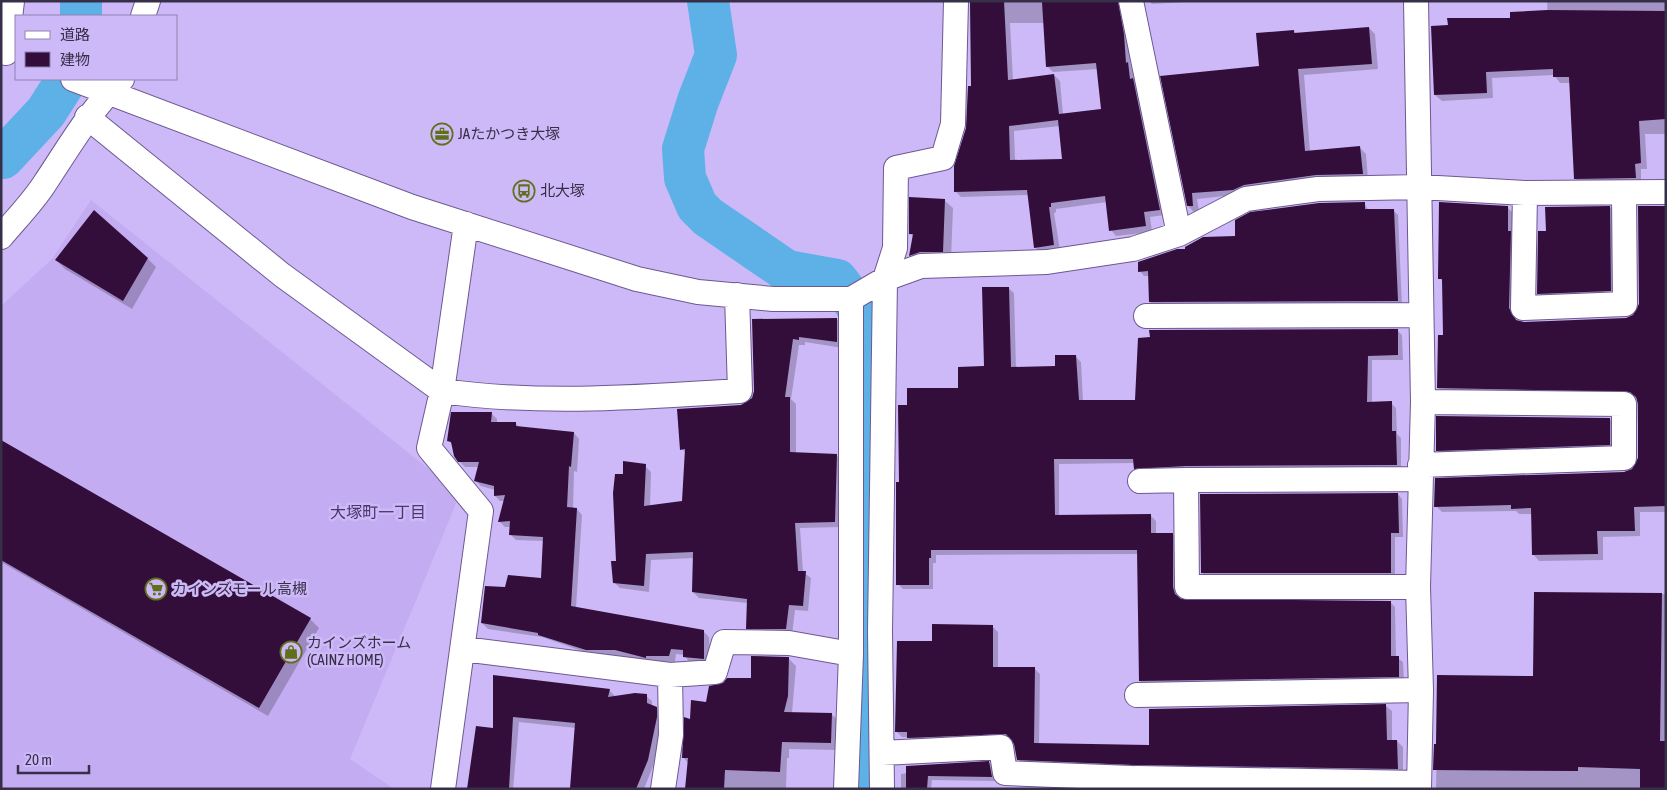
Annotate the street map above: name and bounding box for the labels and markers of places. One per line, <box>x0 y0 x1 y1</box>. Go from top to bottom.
office icon: JAたかつき大塚 <box>430 122 454 146</box>
place label: JAたかつき大塚 <box>458 125 560 142</box>
bus stop icon: 北大塚 <box>512 179 536 203</box>
place label: 北大塚 <box>540 182 585 199</box>
supermarket icon: カインズモール高槻 <box>144 577 168 601</box>
place label: カインズモール高槻 <box>172 580 307 597</box>
place label: カインズホーム (CAINZ HOME) <box>307 634 411 668</box>
shop icon: カインズホーム (CAINZ HOME) <box>279 640 303 664</box>

